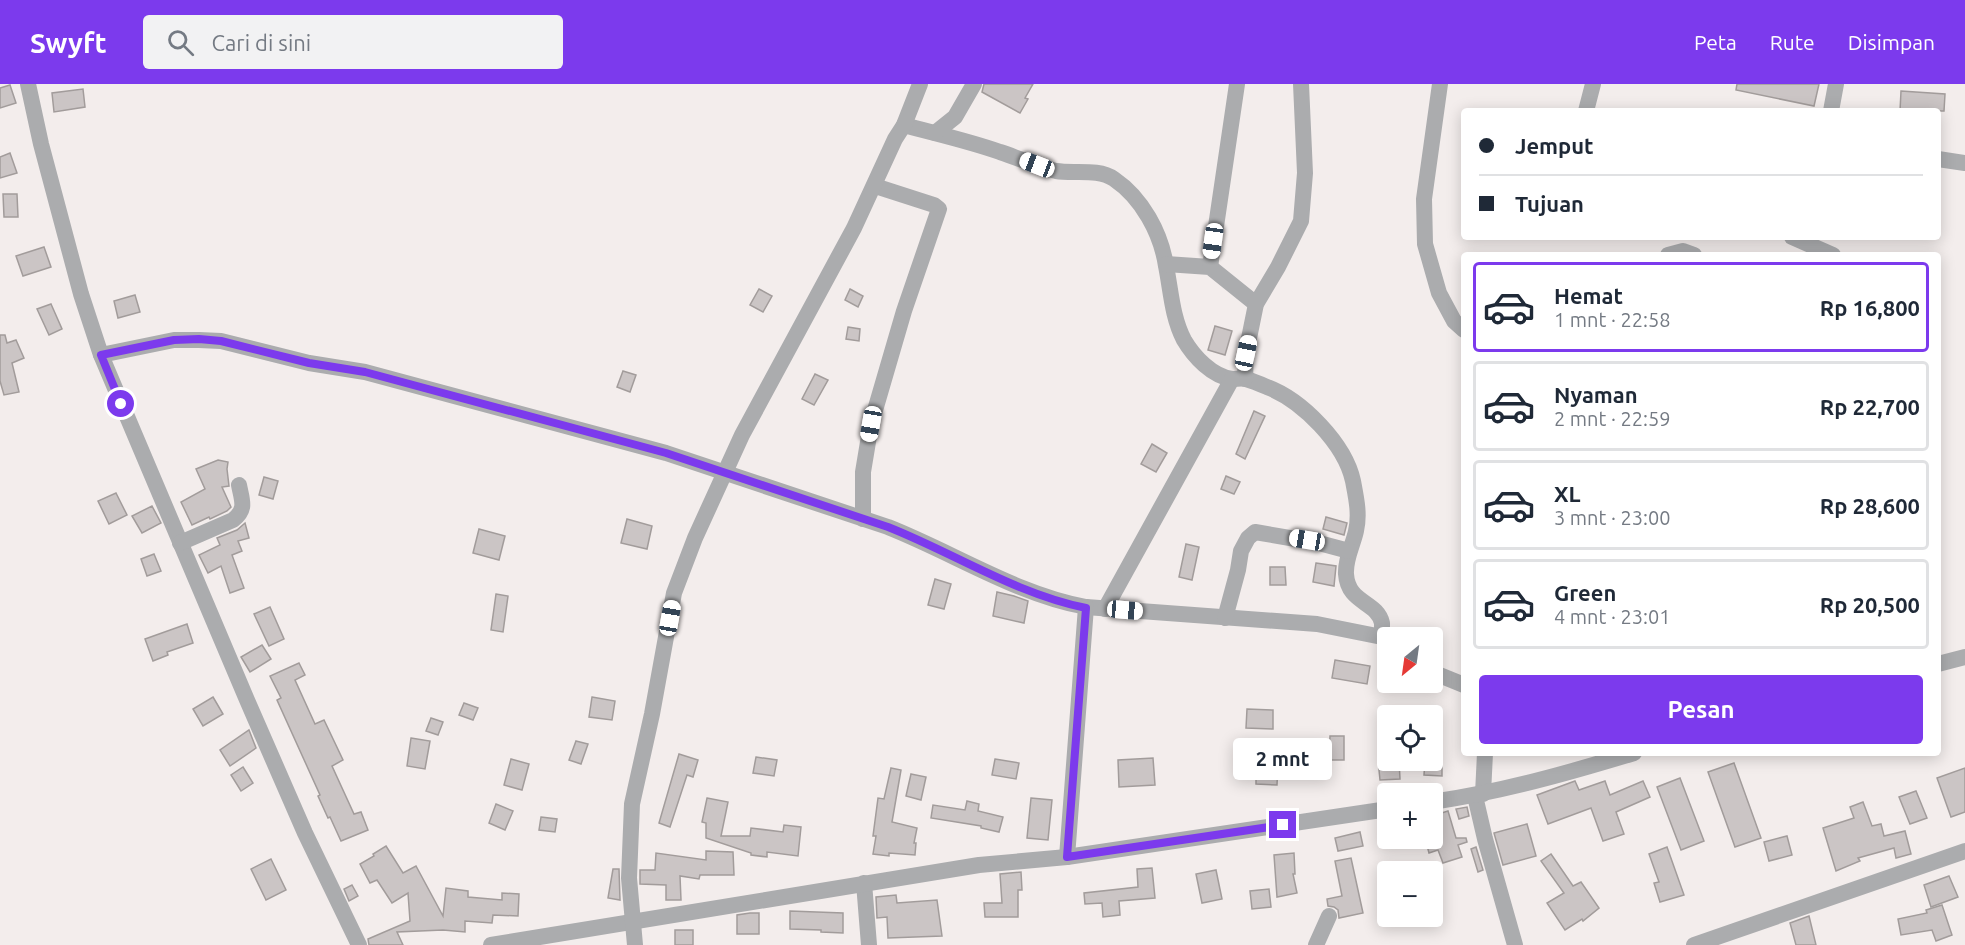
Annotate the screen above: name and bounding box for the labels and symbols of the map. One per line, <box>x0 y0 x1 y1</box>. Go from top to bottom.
car <box>1017 150 1057 180</box>
car <box>1202 222 1224 260</box>
car <box>1233 334 1259 372</box>
route start <box>107 390 134 417</box>
car <box>859 405 883 443</box>
car <box>1288 528 1326 552</box>
car <box>658 599 682 637</box>
car <box>1106 599 1144 621</box>
north arrow <box>1377 627 1443 693</box>
callout: 2 mnt <box>1234 738 1332 780</box>
route end <box>1269 811 1296 838</box>

